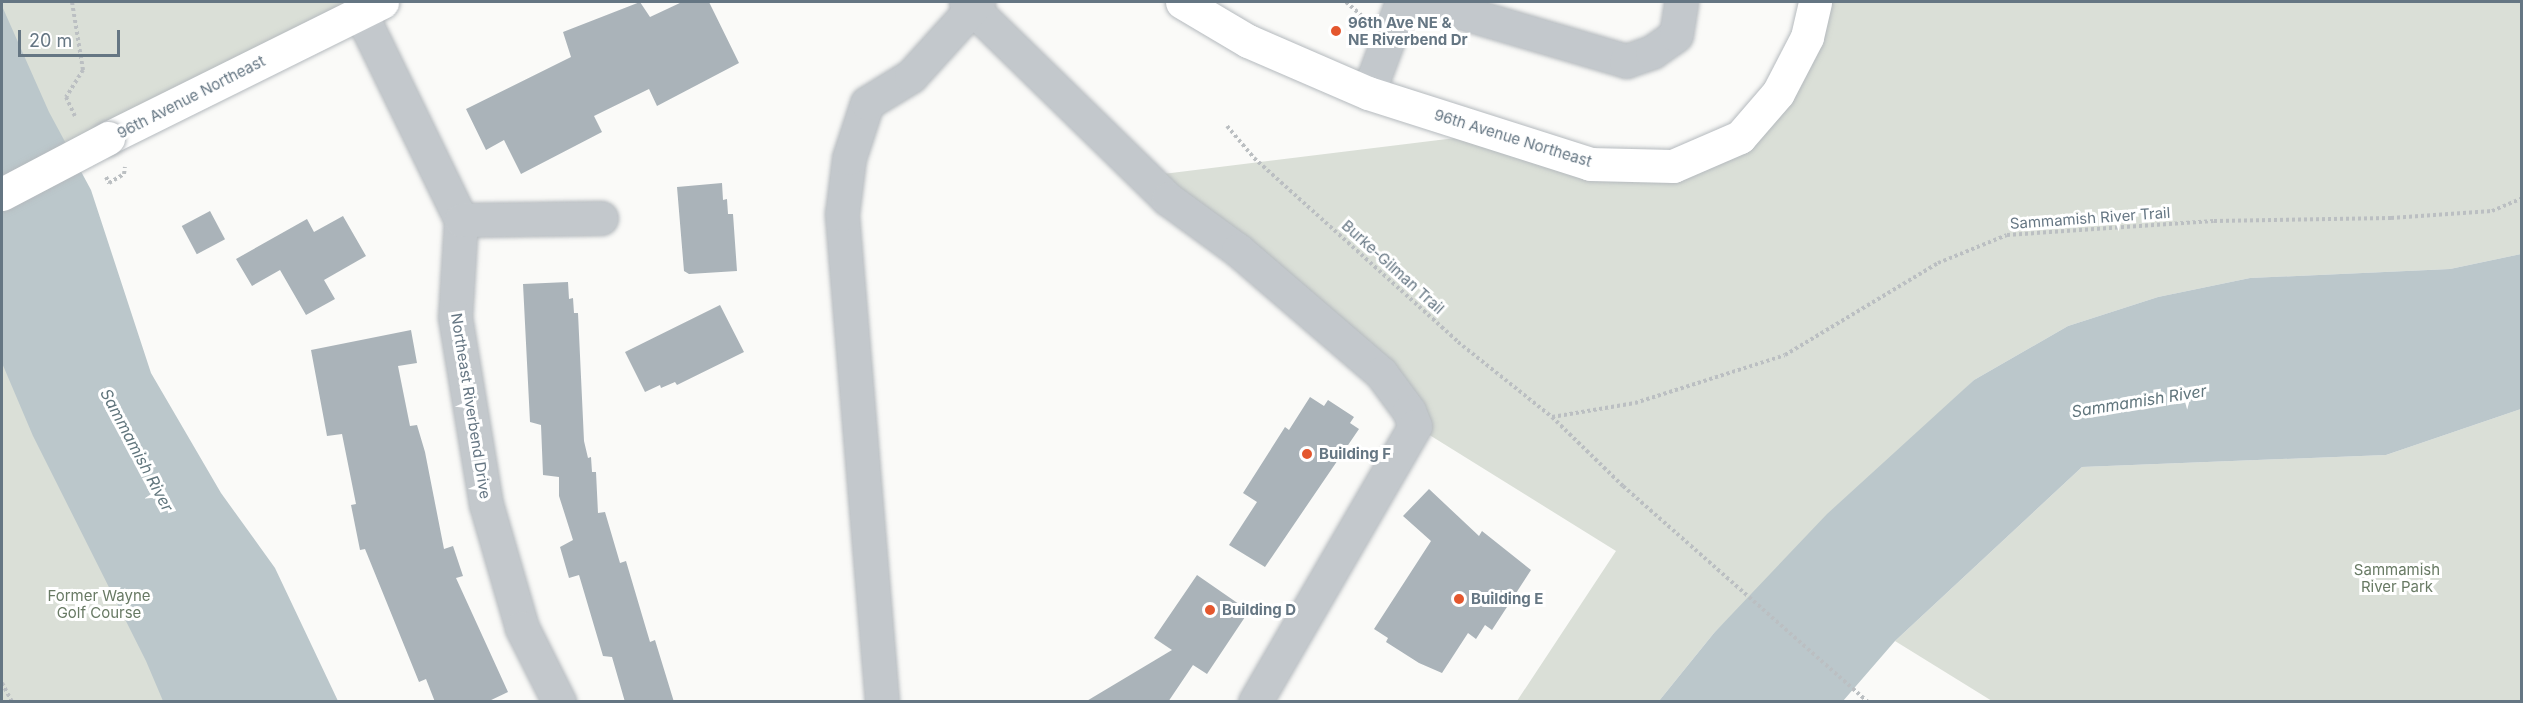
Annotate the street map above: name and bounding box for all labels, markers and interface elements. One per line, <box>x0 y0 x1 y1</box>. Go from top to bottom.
place label: 96th Ave NE & NE Riverbend Dr <box>1348 13 1468 48</box>
scale bar <box>21 18 123 56</box>
marker: 96th Ave NE & NE Riverbend Dr <box>1329 24 1343 38</box>
text: 20 m <box>29 30 72 51</box>
street label: 96th Avenue Northeast <box>114 52 268 142</box>
street label: 96th Avenue Northeast <box>1432 105 1594 171</box>
street label: Sammamish River Trail <box>2009 203 2171 233</box>
street label: Burke-Gilman Trail <box>1338 216 1448 318</box>
street label: Northeast Riverbend Drive <box>447 312 495 500</box>
water label: Sammamish River <box>2070 381 2208 421</box>
water label: Sammamish River <box>97 385 177 515</box>
place label: Building F <box>1319 445 1391 463</box>
marker: Building F <box>1300 447 1314 461</box>
park label: Sammamish River Park <box>2354 560 2440 595</box>
park label: Former Wayne Golf Course <box>47 586 151 621</box>
place label: Building E <box>1471 590 1543 608</box>
marker: Building E <box>1452 592 1466 606</box>
place label: Building D <box>1222 601 1296 619</box>
marker: Building D <box>1203 603 1217 617</box>

